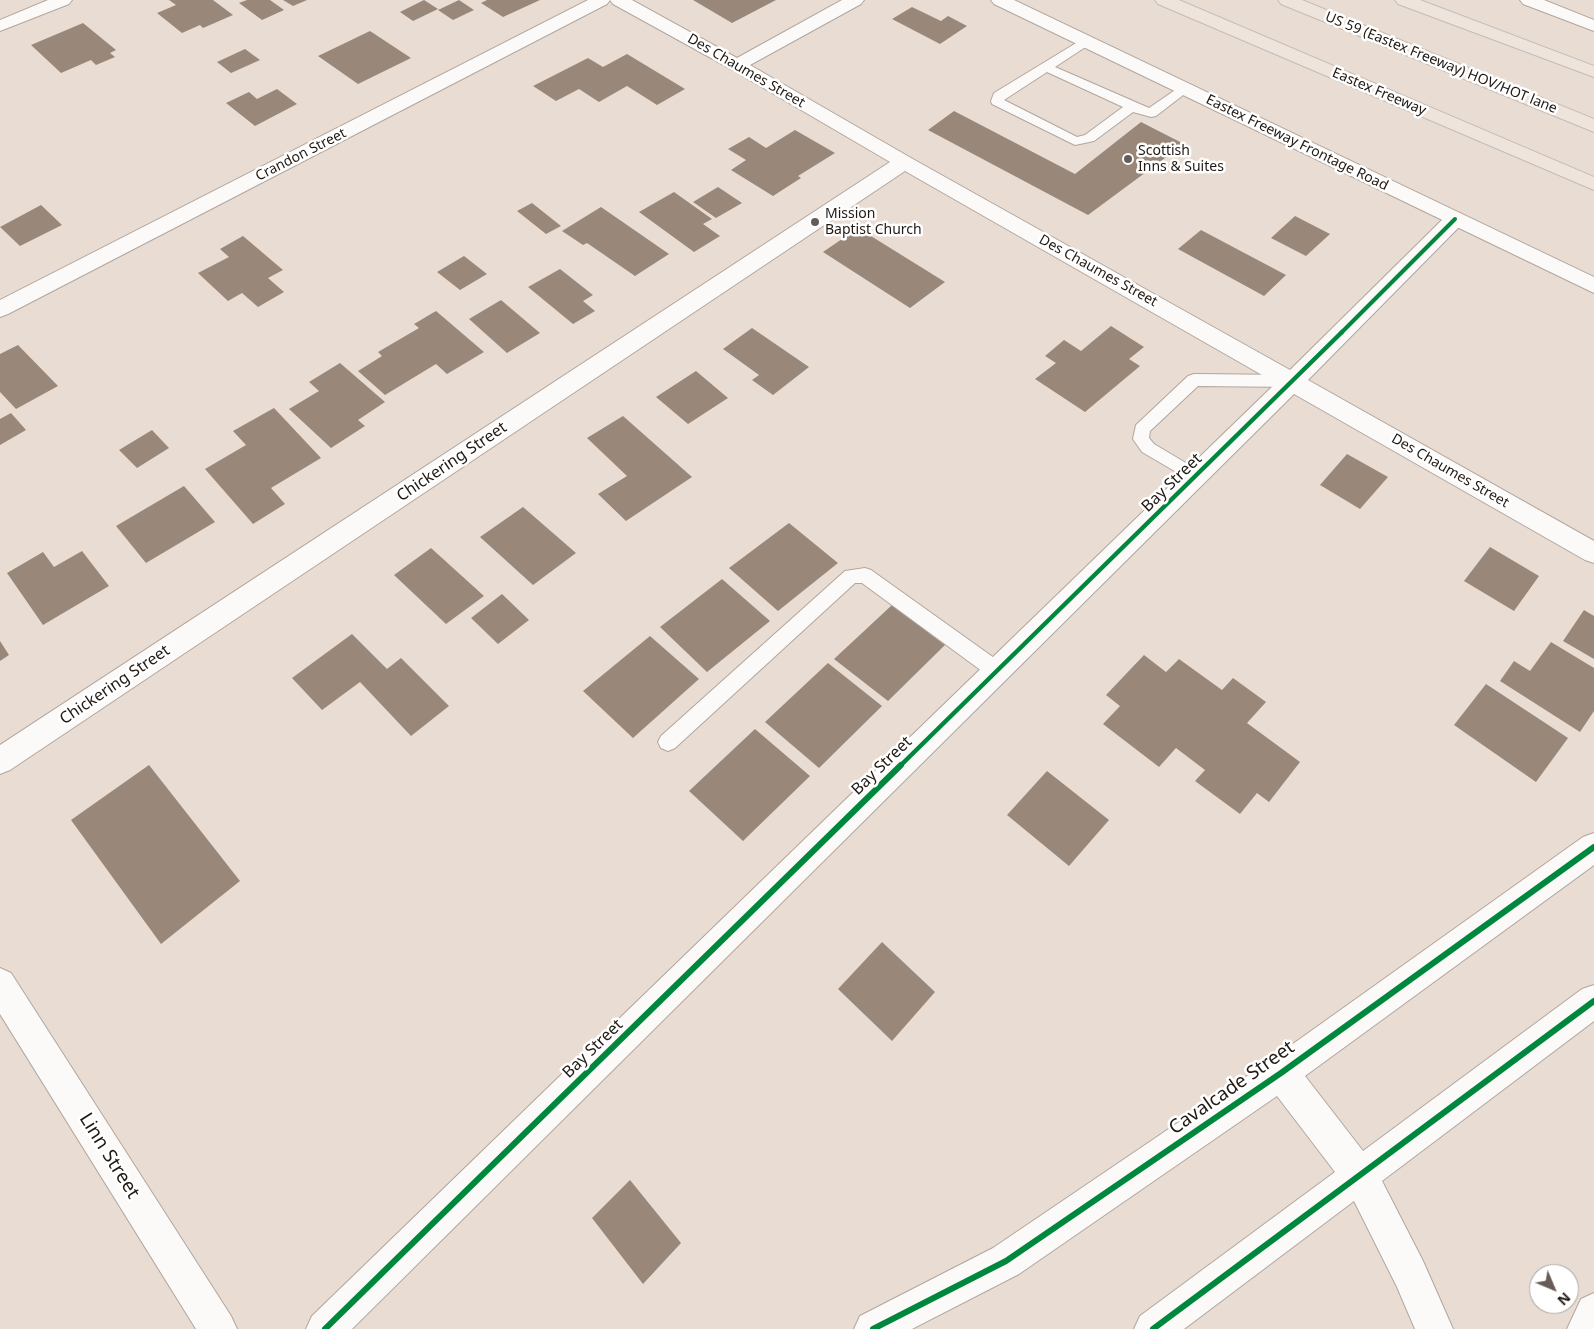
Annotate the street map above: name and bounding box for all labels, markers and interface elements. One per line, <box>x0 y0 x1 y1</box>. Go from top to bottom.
street label: US 59 (Eastex Freeway) HOV/HOT lane <box>1323 9 1559 117</box>
street label: Des Chaumes Street <box>684 31 808 111</box>
street label: Eastex Freeway <box>1330 65 1428 119</box>
street label: Eastex Freeway Frontage Road <box>1203 91 1391 195</box>
street label: Crandon Street <box>253 125 349 185</box>
place label: Scottish Inns & Suites <box>1138 143 1224 176</box>
marker: Scottish Inns & Suites <box>1122 153 1134 165</box>
place label: Mission Baptist Church <box>825 206 922 238</box>
marker: Mission Baptist Church <box>809 216 821 228</box>
street label: Des Chaumes Street <box>1036 231 1160 311</box>
street label: Chickering Street <box>393 418 511 506</box>
street label: Des Chaumes Street <box>1388 431 1512 511</box>
street label: Bay Street <box>1138 450 1206 516</box>
street label: Chickering Street <box>56 641 174 729</box>
street label: Bay Street <box>848 733 916 799</box>
street label: Bay Street <box>559 1016 627 1082</box>
street label: Cavalcade Street <box>1165 1036 1299 1140</box>
street label: Linn Street <box>74 1109 144 1203</box>
north arrow <box>1529 1264 1579 1314</box>
text: N <box>1554 1289 1575 1310</box>

